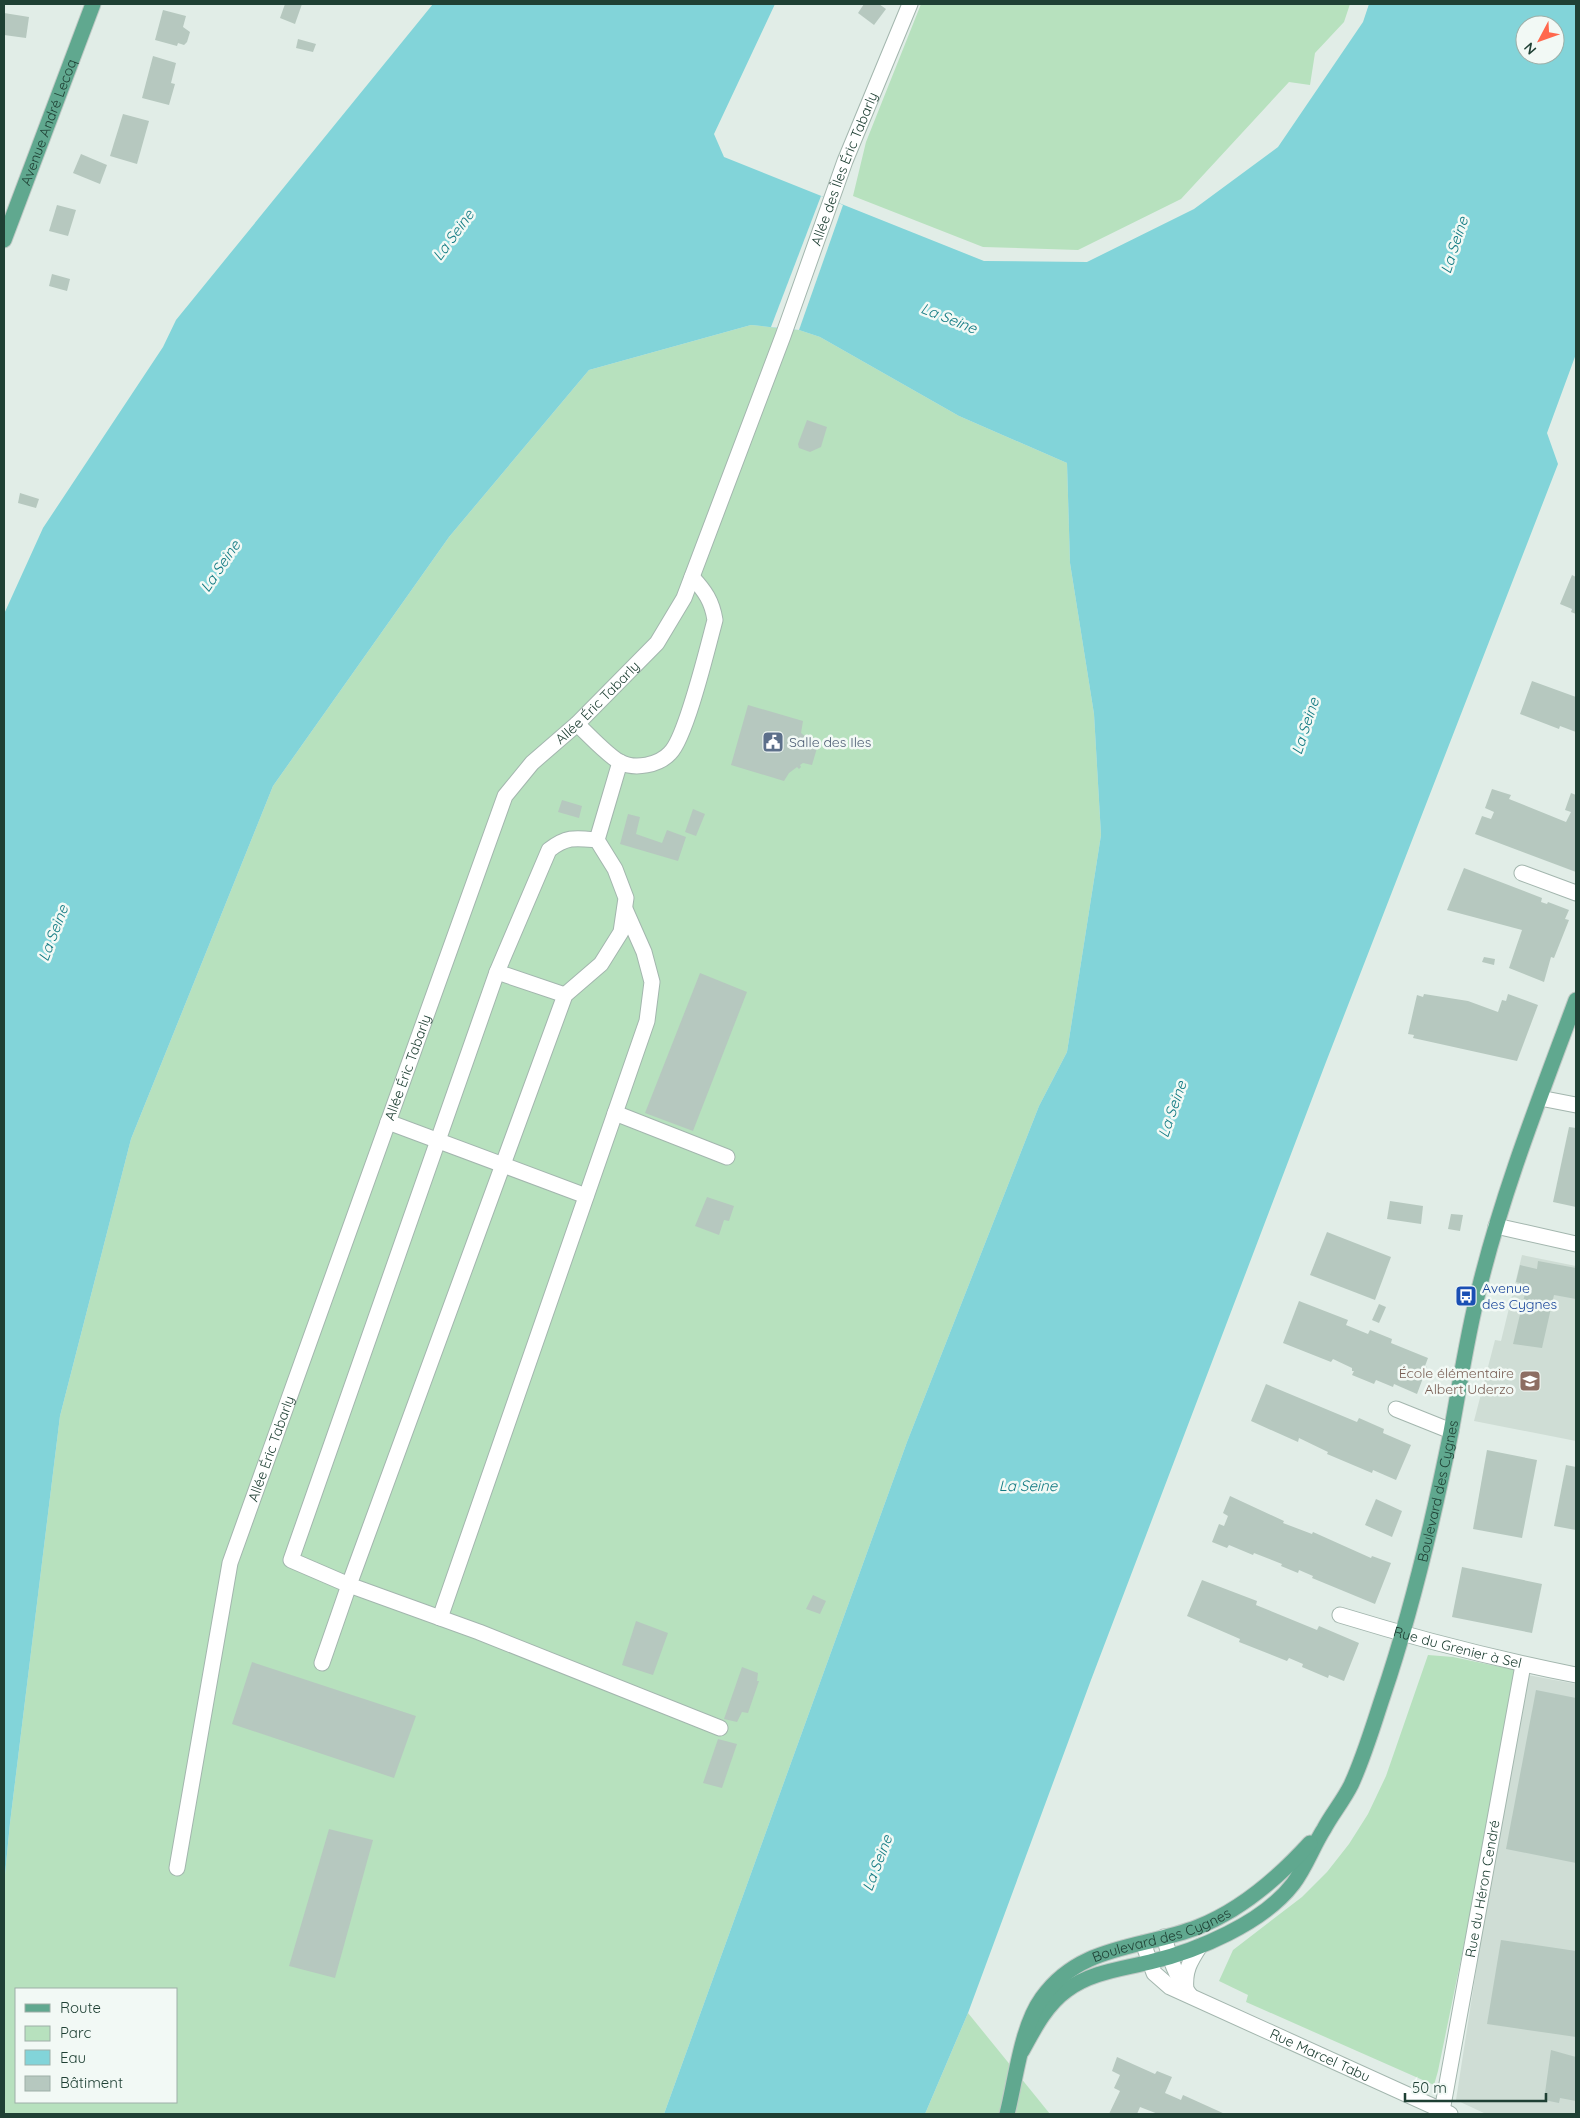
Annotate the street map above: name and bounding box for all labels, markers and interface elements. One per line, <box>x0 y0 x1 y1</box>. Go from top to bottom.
north arrow <box>1515 15 1565 65</box>
text: N <box>1520 39 1540 58</box>
street label: Avenue André Lecoq <box>16 56 80 188</box>
street label: Allée des Îles Éric Tabarly <box>807 89 882 248</box>
water label: La Seine <box>428 205 478 264</box>
water label: La Seine <box>1436 214 1472 276</box>
water label: La Seine <box>918 298 980 338</box>
water label: La Seine <box>196 536 245 596</box>
street label: Allée Éric Tabarly <box>551 657 643 748</box>
water label: La Seine <box>1287 695 1323 757</box>
public building icon: Salle des Iles <box>761 730 785 754</box>
place label: Salle des Iles <box>789 733 871 751</box>
water label: La Seine <box>34 902 73 964</box>
street label: Allée Éric Tabarly <box>380 1012 435 1123</box>
water label: La Seine <box>1154 1078 1191 1140</box>
place label: Avenue des Cygnes <box>1482 1279 1557 1313</box>
bus stop icon: Avenue des Cygnes <box>1454 1284 1478 1308</box>
place label: École élémentaire Albert Uderzo <box>1399 1364 1514 1398</box>
school or university icon: École élémentaire Albert Uderzo <box>1518 1369 1542 1393</box>
street label: Allée Éric Tabarly <box>244 1393 298 1504</box>
street label: Boulevard des Cygnes <box>1413 1419 1462 1564</box>
water label: La Seine <box>999 1476 1058 1495</box>
street label: Rue du Grenier à Sel <box>1391 1622 1523 1672</box>
street label: Rue du Héron Cendré <box>1461 1818 1504 1959</box>
water label: La Seine <box>858 1832 897 1894</box>
street label: Boulevard des Cygnes <box>1089 1904 1234 1966</box>
legend <box>15 1988 178 2103</box>
text: Route <box>60 1998 101 2017</box>
text: Parc <box>60 2023 91 2042</box>
street label: Rue Marcel Tabu <box>1267 2024 1373 2086</box>
text: Eau <box>60 2048 86 2067</box>
scale bar <box>1405 2070 1546 2102</box>
text: Bâtiment <box>60 2073 123 2092</box>
text: 50 m <box>1412 2078 1447 2097</box>

